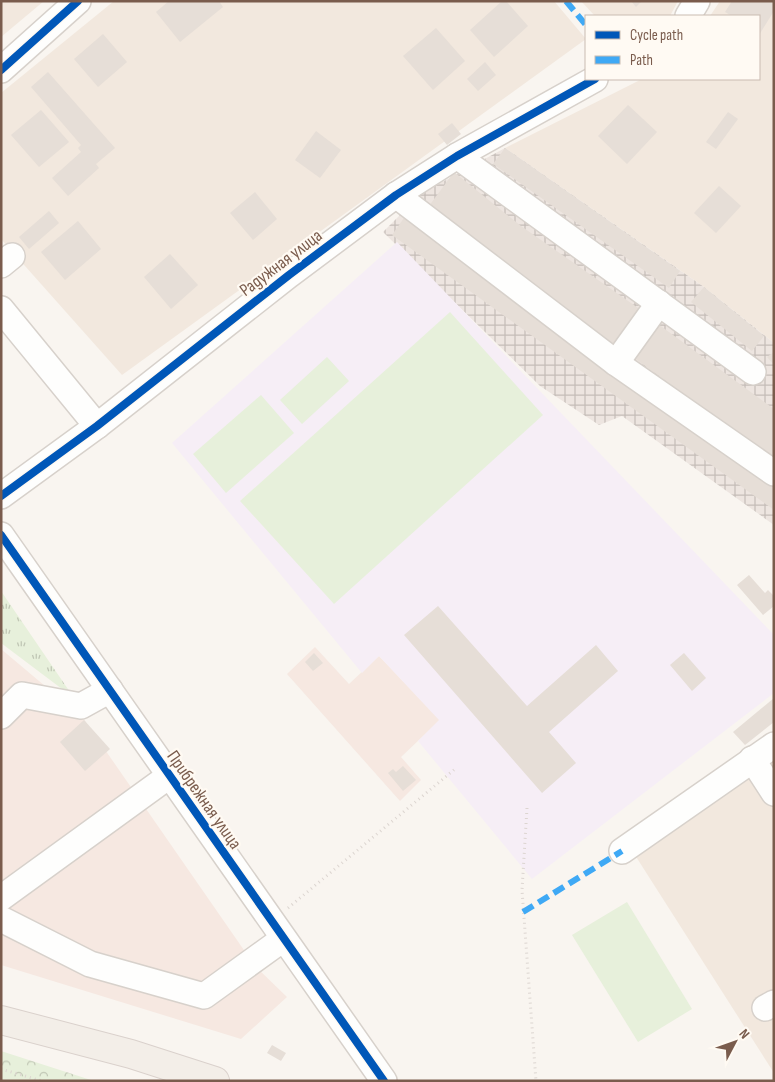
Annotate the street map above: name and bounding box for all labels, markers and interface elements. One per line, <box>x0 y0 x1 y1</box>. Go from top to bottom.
legend <box>585 15 760 80</box>
text: Cycle path <box>630 26 683 45</box>
text: Path <box>630 51 653 70</box>
street label: Радужная улица <box>236 225 326 301</box>
street label: Прибрежная улица <box>162 747 246 853</box>
north arrow <box>710 1017 760 1067</box>
text: N <box>736 1025 753 1042</box>

